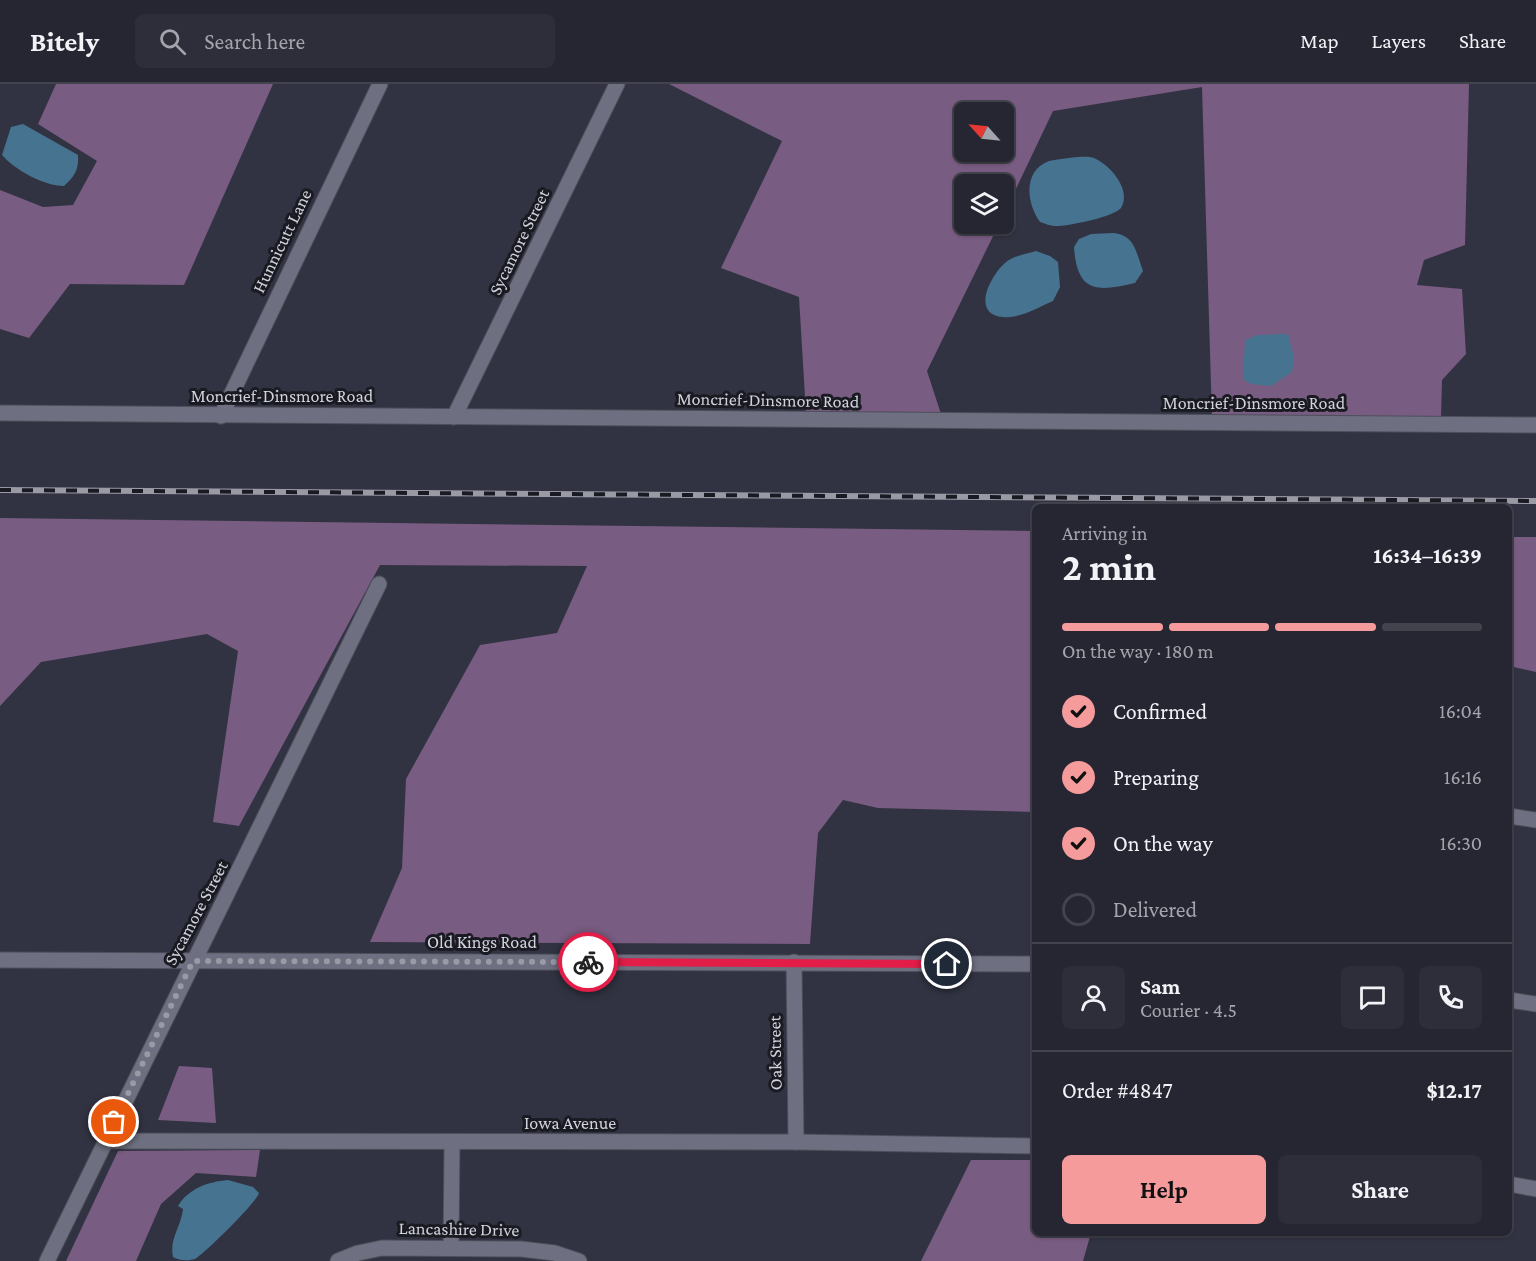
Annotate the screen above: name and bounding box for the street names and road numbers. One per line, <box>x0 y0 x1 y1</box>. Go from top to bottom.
street label: Sycamore Street <box>485 185 554 298</box>
street label: Hunnicutt Lane <box>248 186 316 296</box>
street label: Moncrief-Dinsmore Road <box>191 386 374 406</box>
street label: Moncrief-Dinsmore Road <box>677 388 860 412</box>
street label: Moncrief-Dinsmore Road <box>1163 393 1346 413</box>
street label: Sycamore Street <box>160 857 232 968</box>
street label: Old Kings Road <box>427 932 537 952</box>
street label: Oak Street <box>764 1015 786 1090</box>
street label: Iowa Avenue <box>524 1113 616 1133</box>
street label: Lancashire Drive <box>398 1218 520 1240</box>

